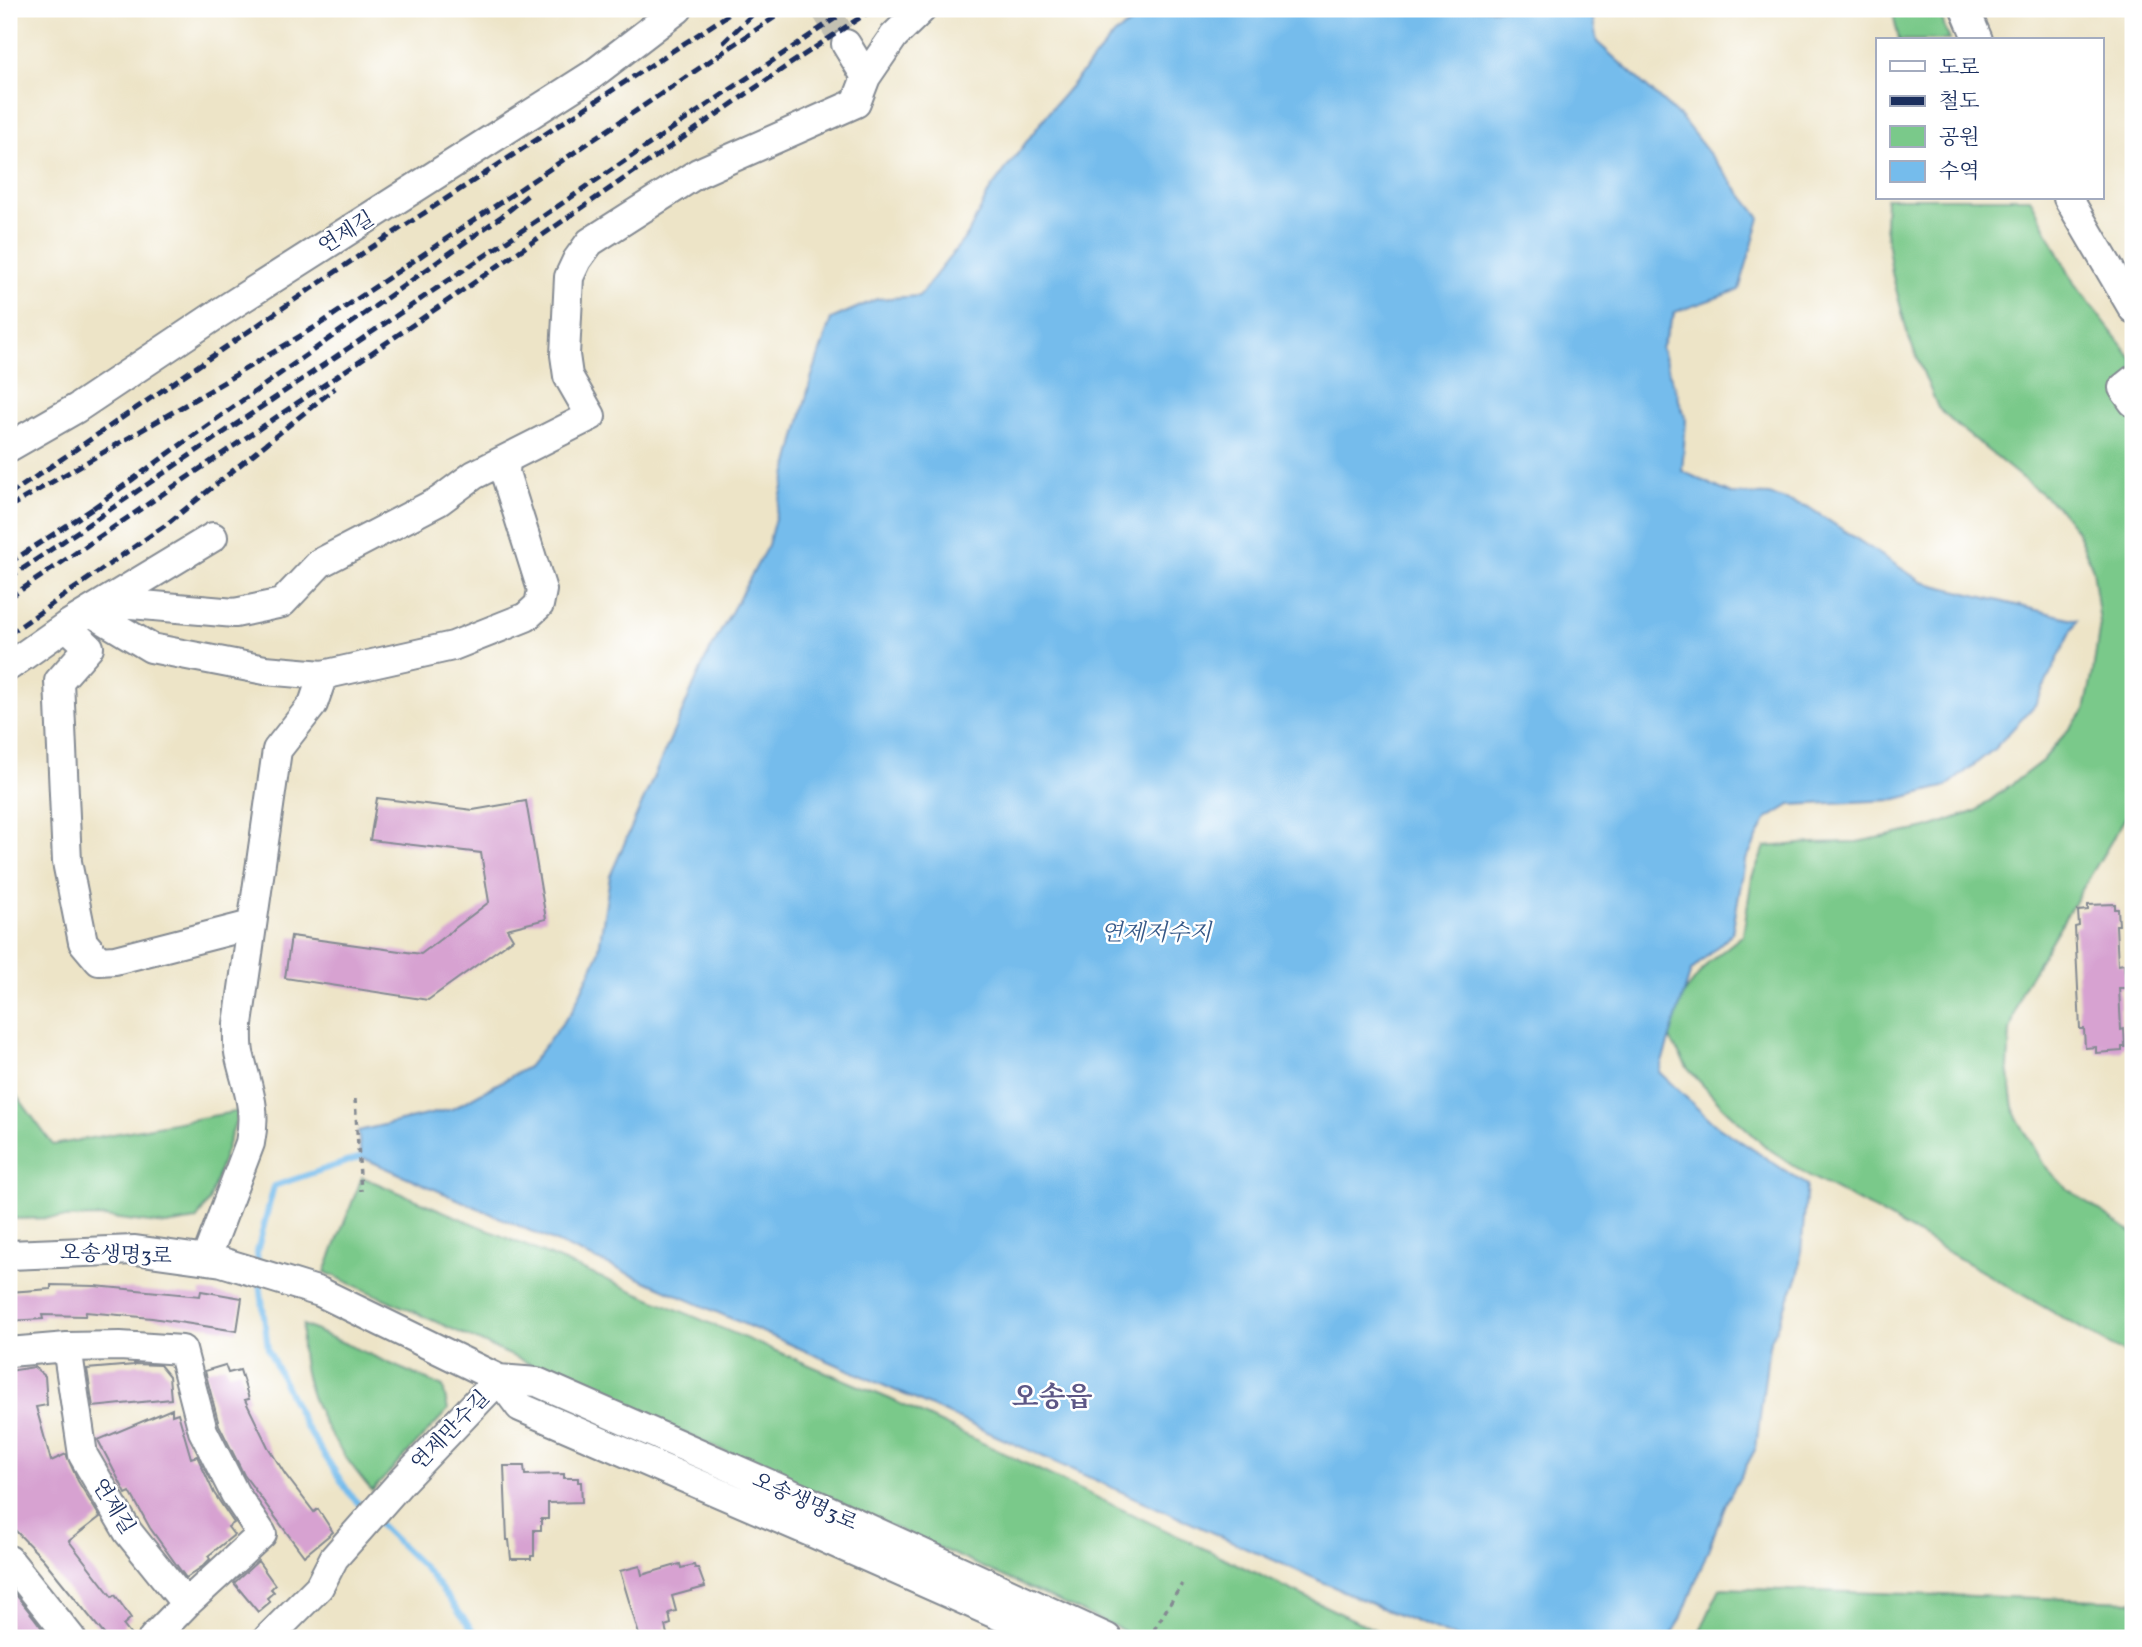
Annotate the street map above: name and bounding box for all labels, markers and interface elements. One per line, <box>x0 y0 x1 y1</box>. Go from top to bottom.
legend <box>1876 38 2104 200</box>
text: 도로 <box>1939 54 1980 83</box>
text: 철도 <box>1939 88 1980 117</box>
text: 공원 <box>1939 124 1980 153</box>
text: 수역 <box>1939 158 1980 187</box>
street label: 연제길 <box>313 205 380 262</box>
water label: 연제저수지 <box>1100 918 1213 950</box>
street label: 오송생명3로 <box>59 1239 173 1272</box>
district label: 오송읍 <box>1011 1379 1093 1418</box>
street label: 연제만수길 <box>405 1384 497 1478</box>
street label: 오송생명3로 <box>747 1466 862 1538</box>
street label: 연제길 <box>84 1473 141 1540</box>

